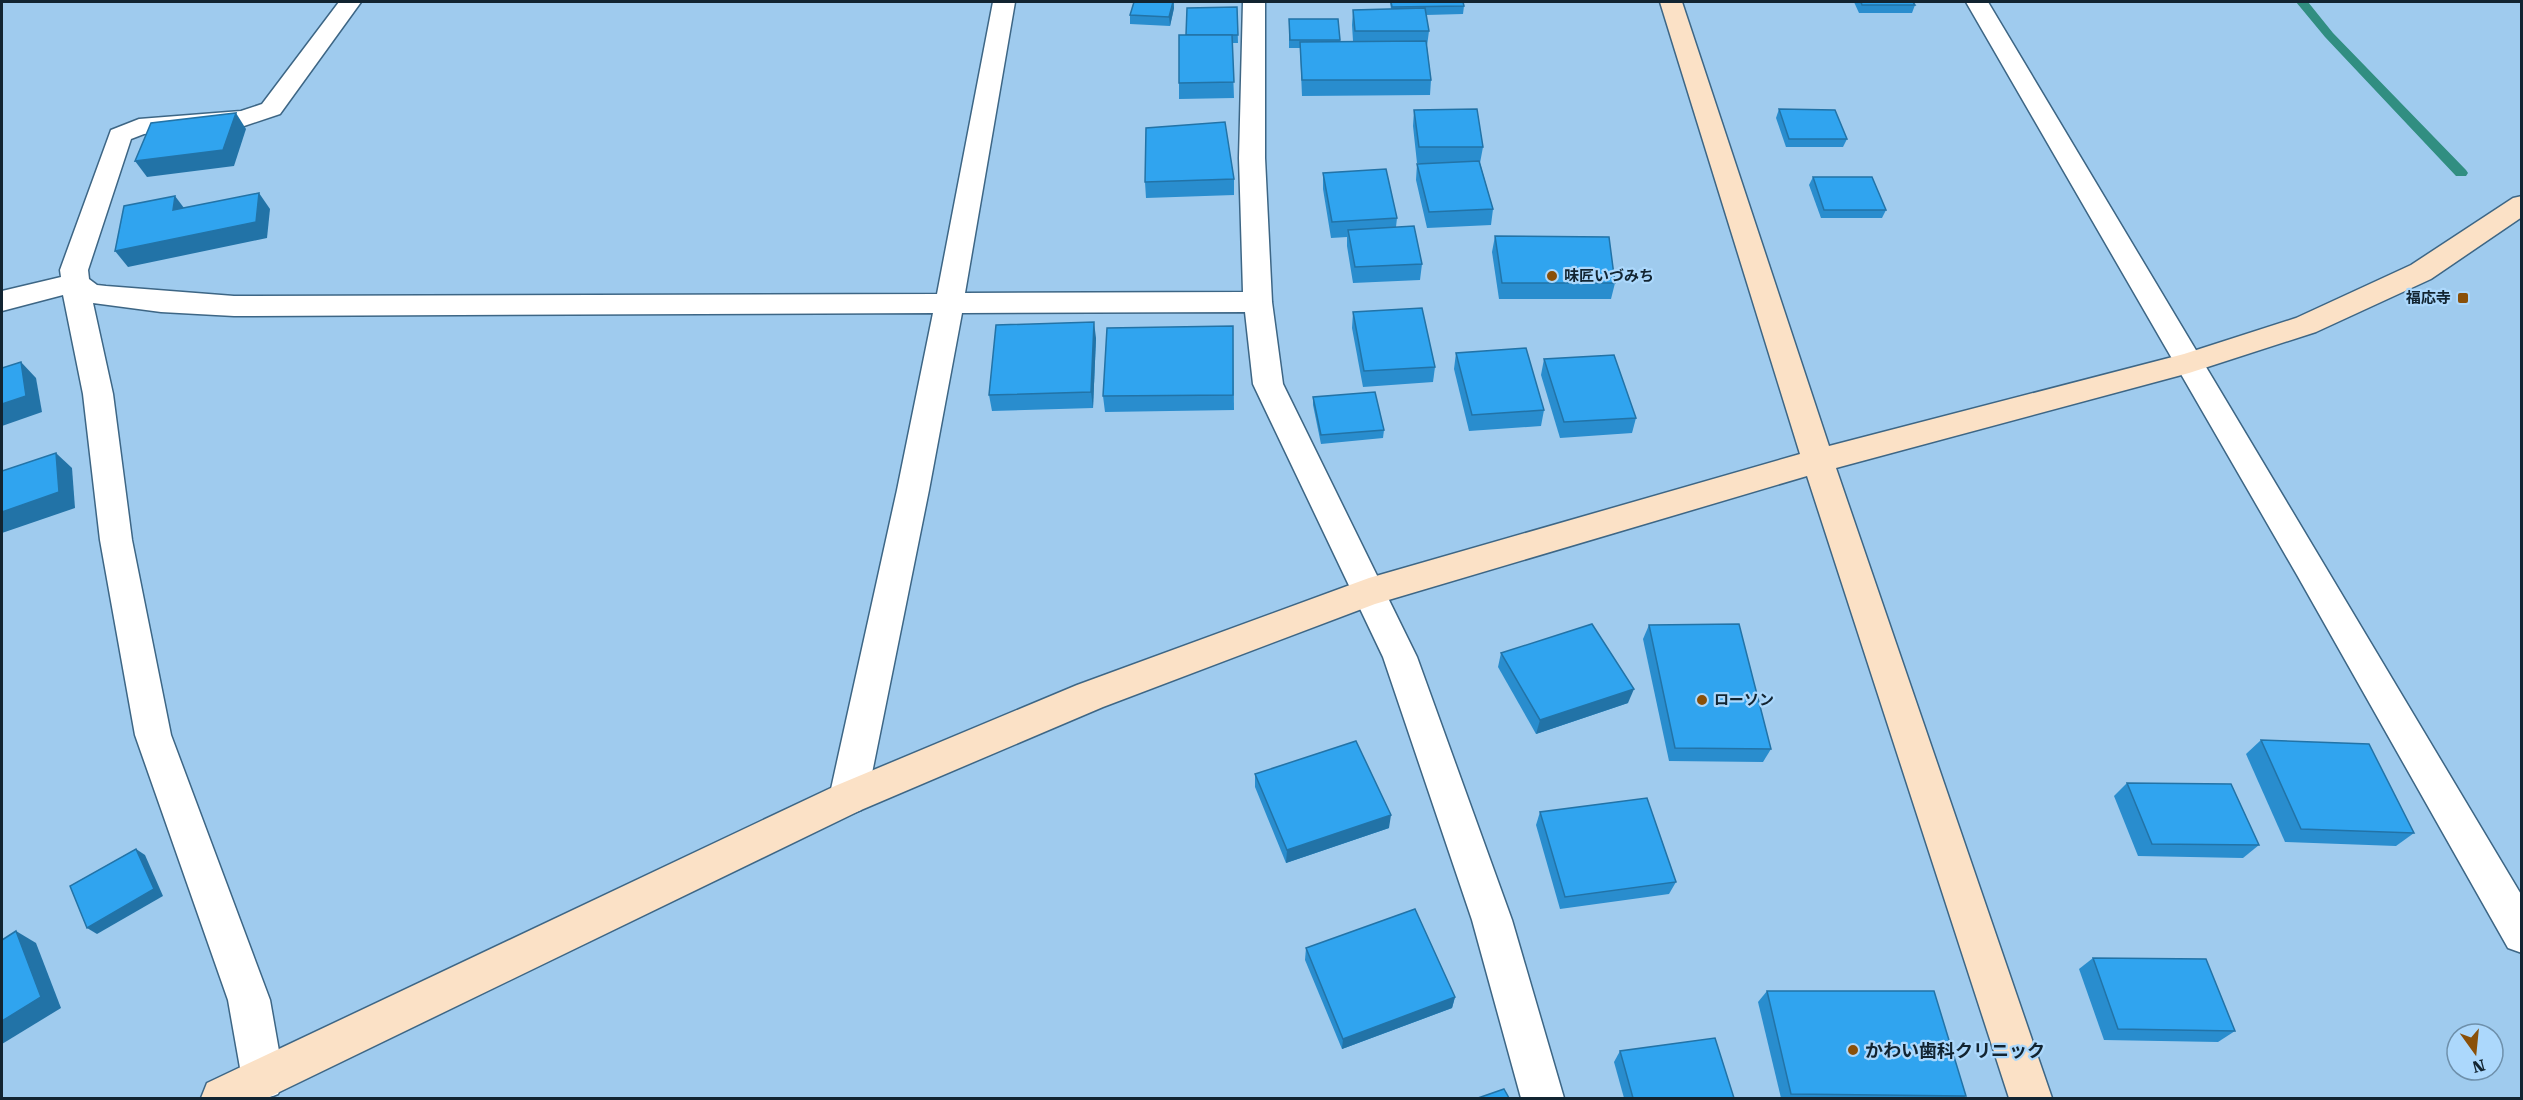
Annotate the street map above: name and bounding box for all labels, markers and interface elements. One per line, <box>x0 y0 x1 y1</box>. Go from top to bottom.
place label: 味匠いづみち <box>1564 267 1654 285</box>
marker: 味匠いづみち <box>1545 269 1559 283</box>
place label: 福応寺 <box>2405 289 2451 307</box>
marker: 福応寺 <box>2456 291 2470 305</box>
place label: ローソン <box>1714 691 1774 709</box>
marker: ローソン <box>1695 693 1709 707</box>
north arrow <box>2445 1022 2505 1082</box>
place label: かわい歯科クリニック <box>1865 1040 2045 1061</box>
marker: かわい歯科クリニック <box>1846 1043 1860 1057</box>
text: N <box>2470 1055 2487 1077</box>

